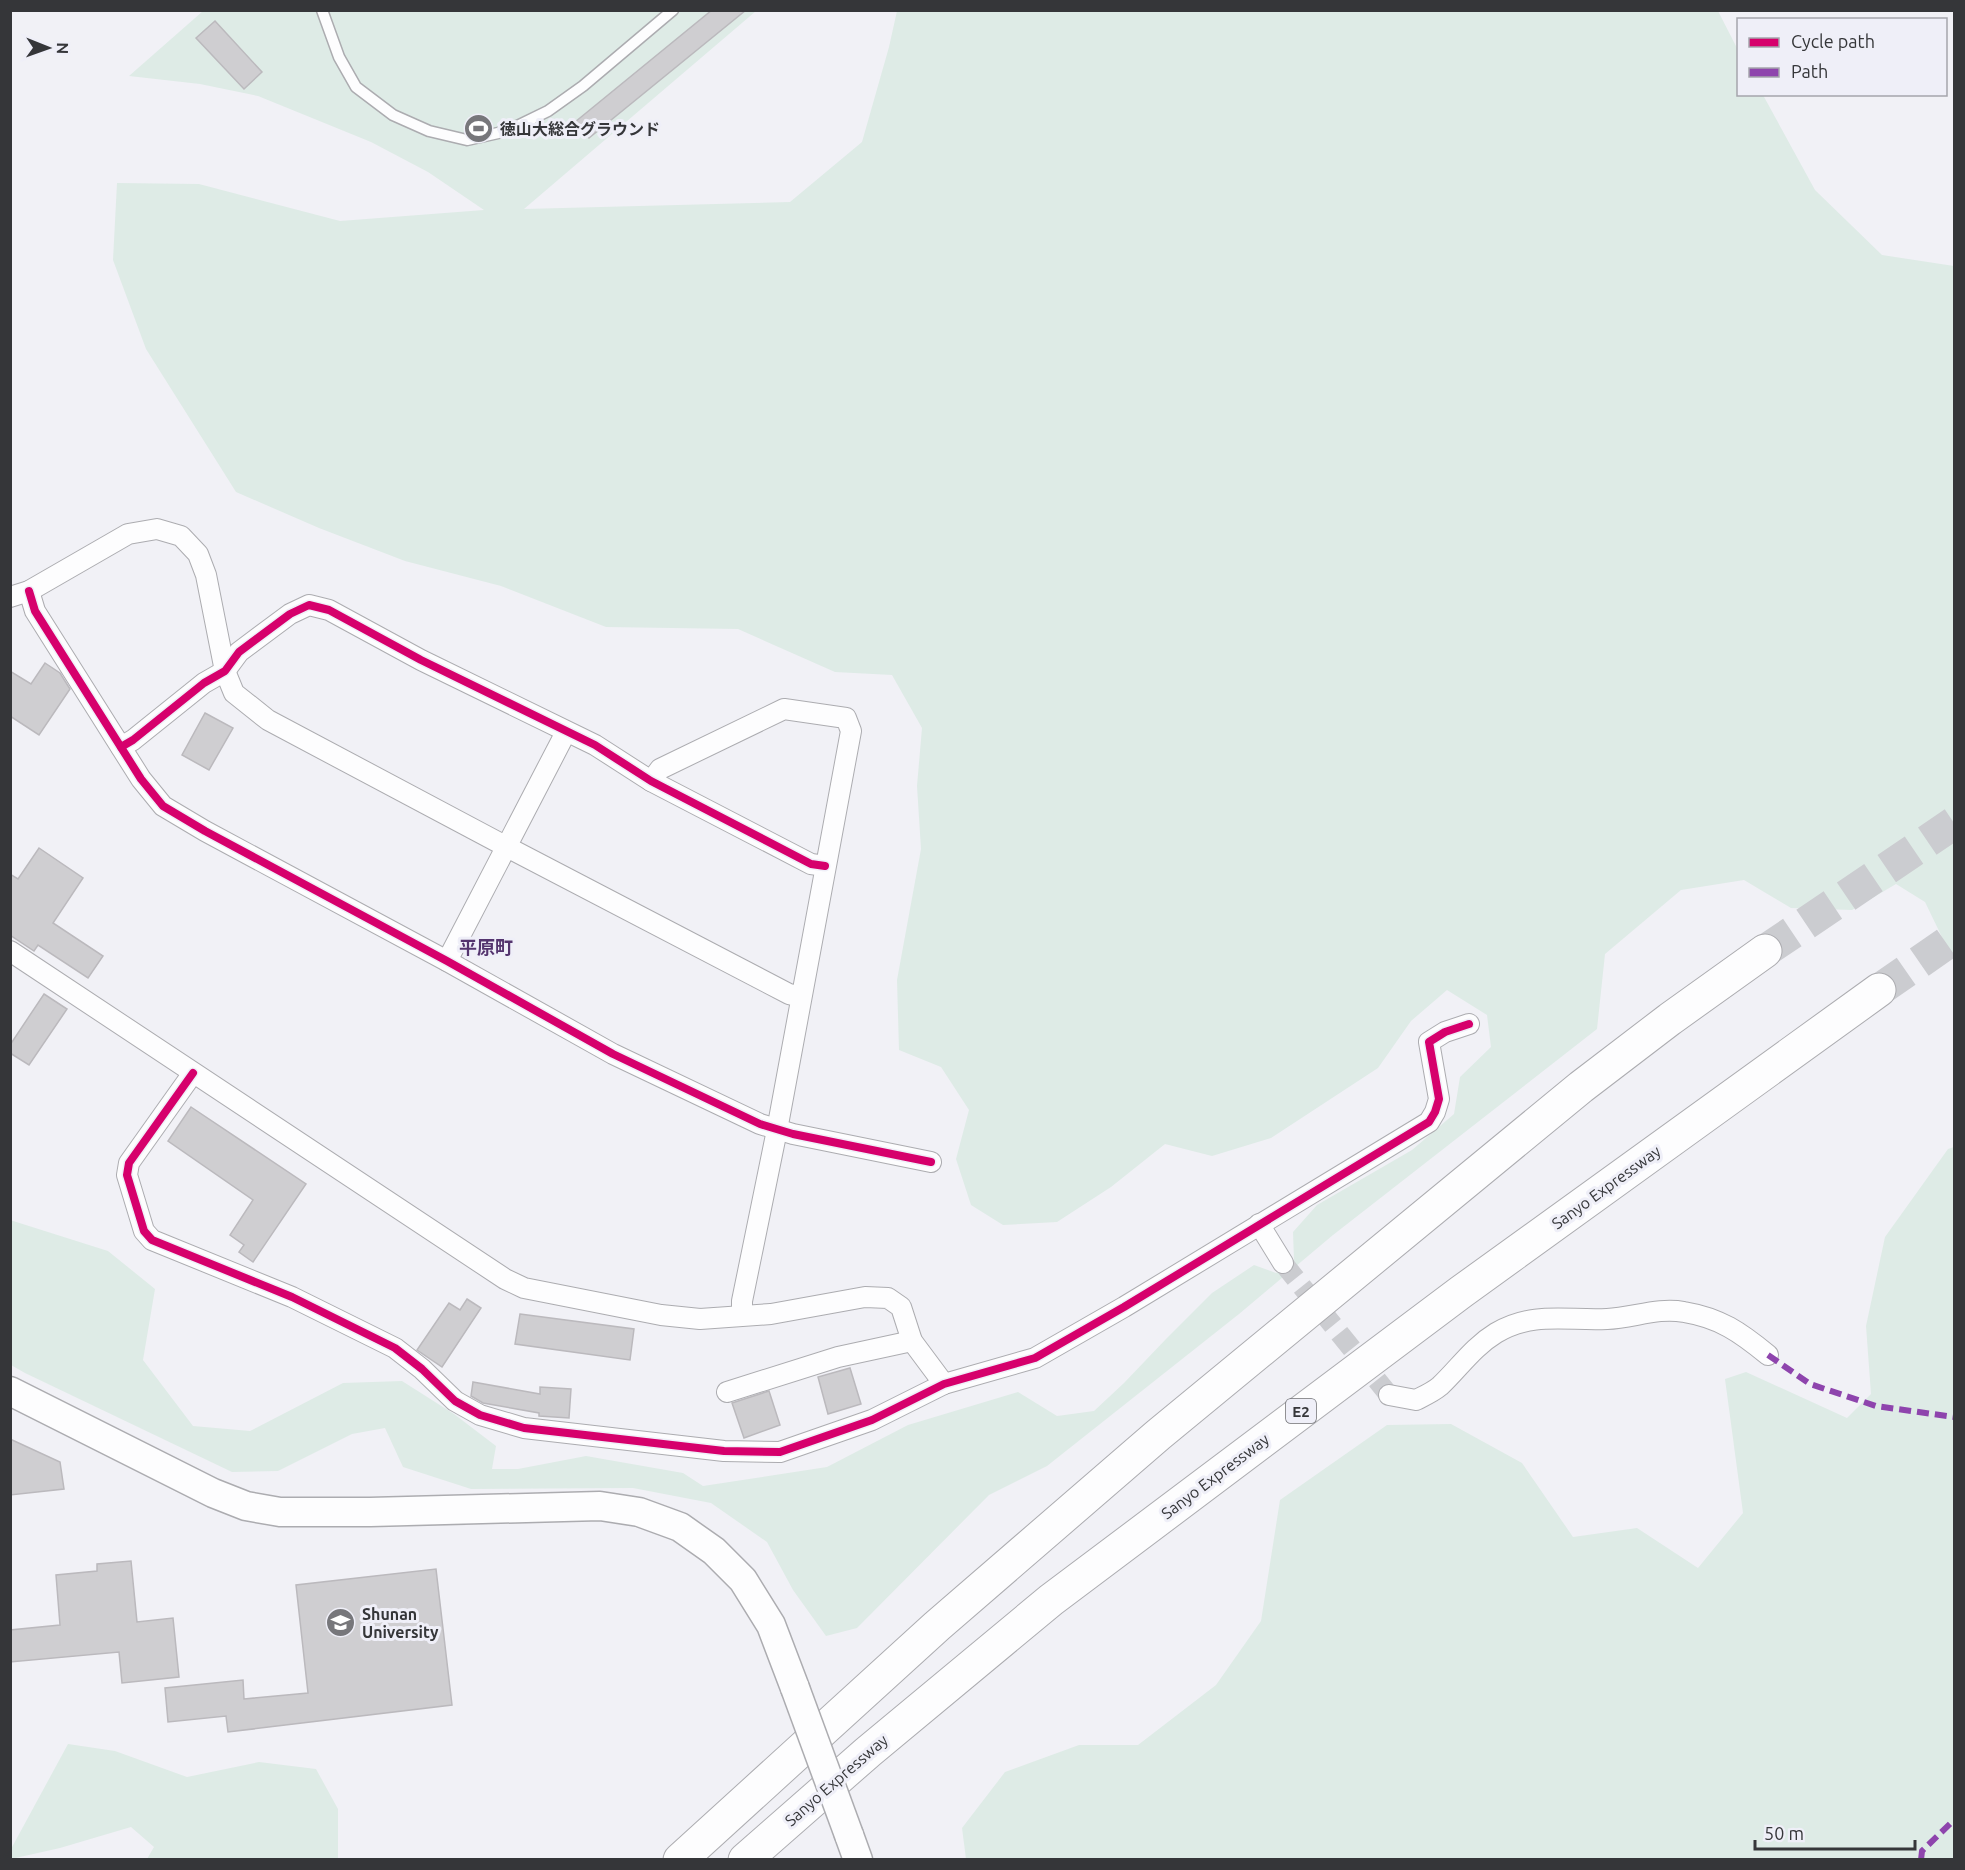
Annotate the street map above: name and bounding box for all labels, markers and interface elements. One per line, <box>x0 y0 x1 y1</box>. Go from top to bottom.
north arrow <box>18 18 78 78</box>
legend <box>1737 18 1947 96</box>
text: Cycle path <box>1791 31 1875 51</box>
text: N <box>54 42 72 54</box>
text: Path <box>1791 61 1828 81</box>
sports icon: 徳山大総合グラウンド <box>463 113 495 145</box>
place label: 徳山大総合グラウンド <box>500 120 660 138</box>
district label: 平原町 <box>459 937 513 957</box>
street label: Sanyo Expressway <box>1548 1141 1664 1232</box>
road number: E2 <box>1286 1399 1316 1423</box>
street label: Sanyo Expressway <box>1158 1430 1273 1522</box>
place label: Shunan University <box>362 1605 439 1641</box>
school or university icon: Shunan University <box>325 1607 357 1639</box>
street label: Sanyo Expressway <box>781 1730 891 1829</box>
scale bar <box>1755 1813 1916 1851</box>
text: 50 m <box>1764 1823 1804 1843</box>

